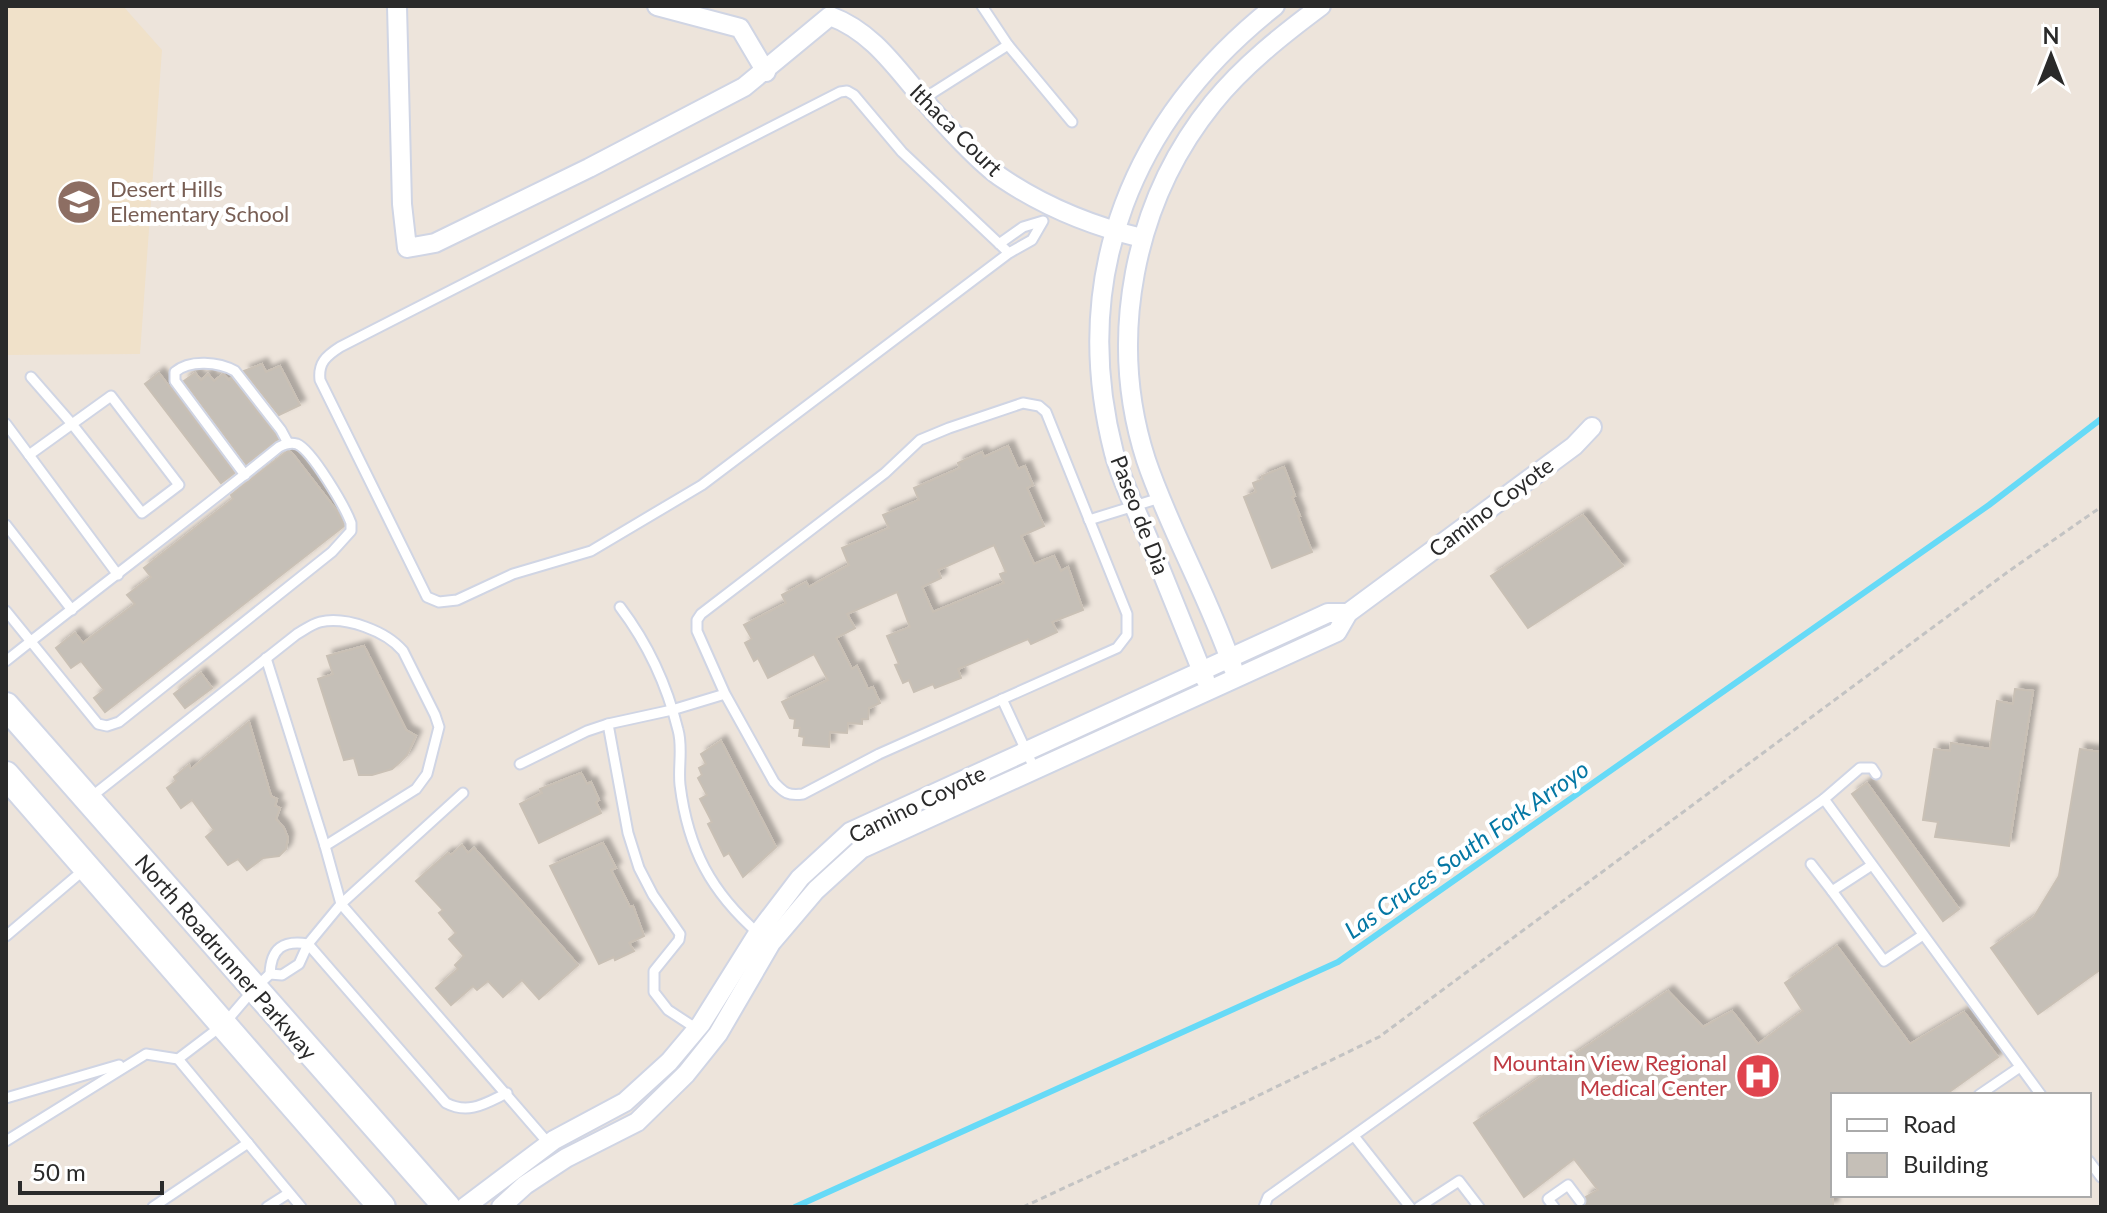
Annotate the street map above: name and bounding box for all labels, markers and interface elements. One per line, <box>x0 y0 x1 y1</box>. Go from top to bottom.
north arrow <box>2011 16 2091 96</box>
text: N <box>2043 22 2059 49</box>
street label: Ithaca Court <box>905 78 1008 181</box>
place label: Desert Hills Elementary School <box>110 175 289 227</box>
school or university icon: Desert Hills Elementary School <box>55 178 103 226</box>
street label: Paseo de Dia <box>1105 451 1176 578</box>
street label: Camino Coyote <box>1423 451 1558 562</box>
water label: Las Cruces South Fork Arroyo <box>1339 753 1594 944</box>
street label: Camino Coyote <box>844 759 990 848</box>
street label: North Roadrunner Parkway <box>130 848 323 1065</box>
place label: Mountain View Regional Medical Center <box>1492 1049 1727 1101</box>
hospital icon: Mountain View Regional Medical Center <box>1734 1052 1782 1100</box>
legend <box>1831 1093 2091 1197</box>
text: Road <box>1903 1109 1956 1138</box>
scale bar <box>20 1145 162 1195</box>
text: Building <box>1903 1149 1988 1178</box>
text: 50 m <box>32 1157 86 1186</box>

